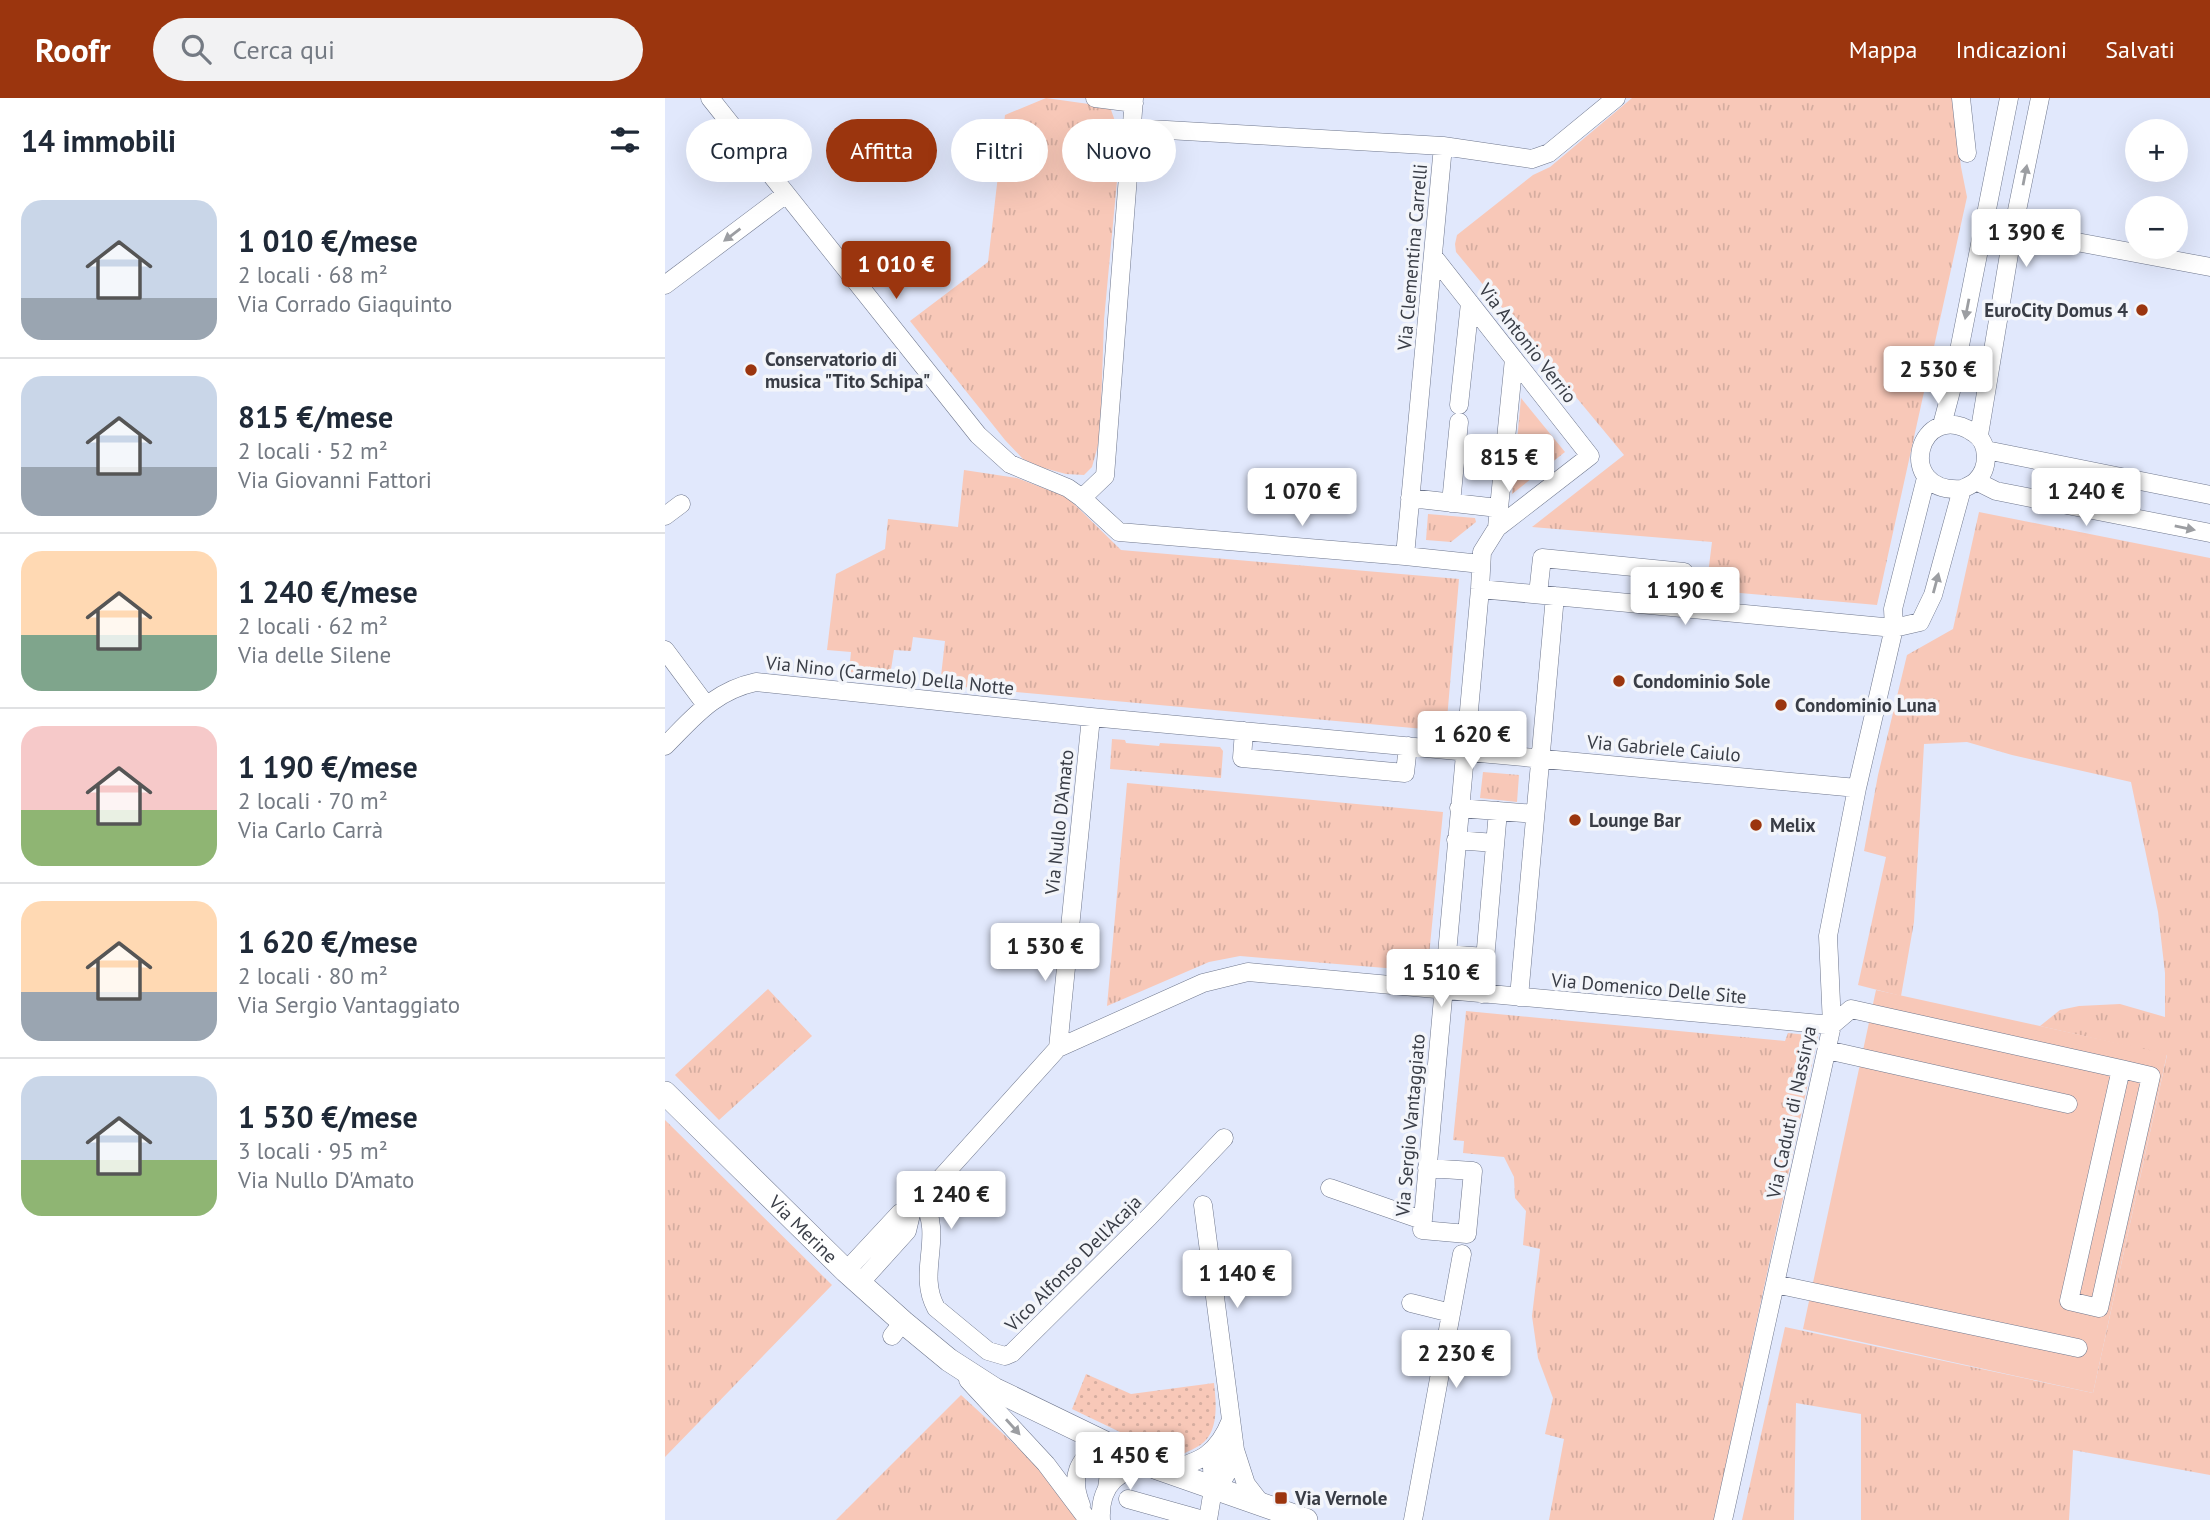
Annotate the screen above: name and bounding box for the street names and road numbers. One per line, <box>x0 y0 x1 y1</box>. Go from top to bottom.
street label: Via Clementina Carrelli <box>1392 163 1432 352</box>
street label: Via Antonio Verrio <box>1473 278 1582 408</box>
street label: Via Nino (Carmelo) Della Notte <box>764 650 1015 700</box>
street label: Via Gabriele Caiulo <box>1585 729 1742 767</box>
street label: Via Nullo D'Amato <box>1039 748 1079 897</box>
street label: Via Domenico Delle Site <box>1549 967 1748 1008</box>
street label: Via Caduti di Nassirya <box>1761 1024 1821 1201</box>
street label: Via Sergio Vantaggiato <box>1390 1033 1430 1218</box>
street label: Via Merine <box>763 1189 843 1268</box>
street label: Vico Alfonso Dell'Acaja <box>999 1190 1146 1337</box>

